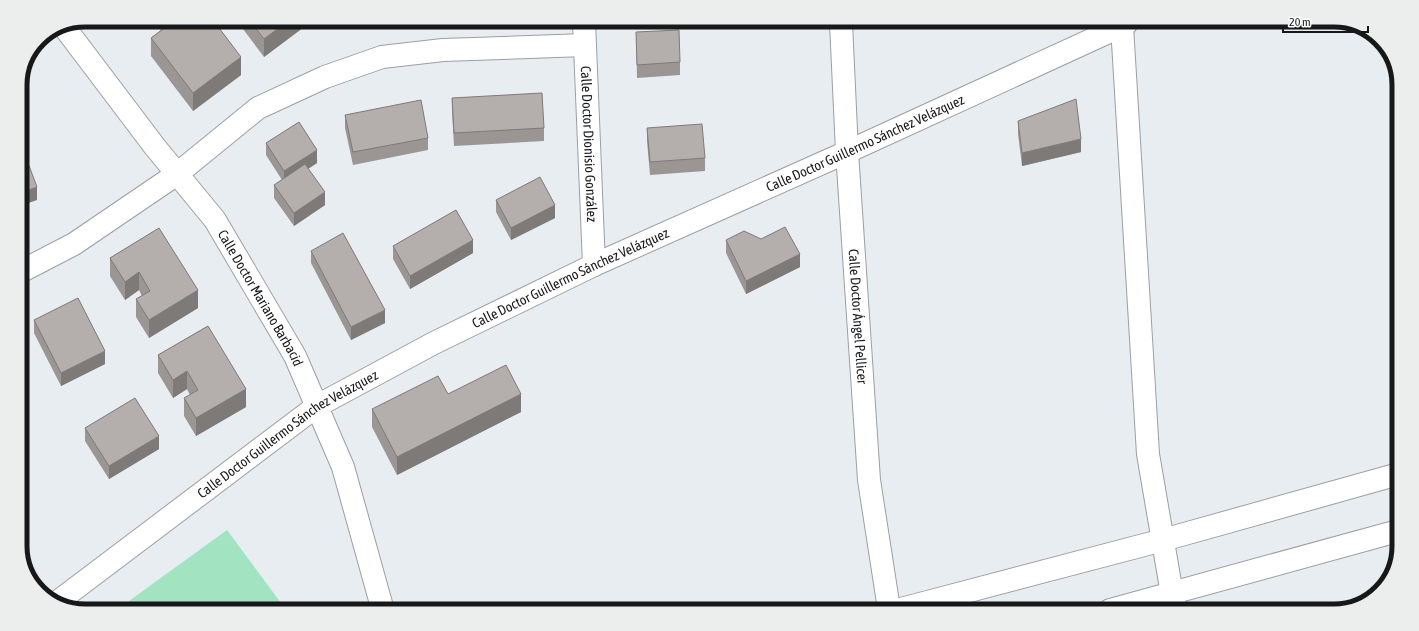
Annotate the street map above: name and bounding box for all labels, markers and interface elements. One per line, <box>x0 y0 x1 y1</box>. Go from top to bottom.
scale bar <box>1283 8 1368 34</box>
text: 20 m <box>1289 15 1311 29</box>
street label: Calle Doctor Dionisio González <box>578 65 600 222</box>
street label: Calle Doctor Guillermo Sánchez Velázquez <box>764 91 967 195</box>
street label: Calle Doctor Guillermo Sánchez Velázquez <box>469 225 671 331</box>
street label: Calle Doctor Mariano Barbacid <box>215 227 306 368</box>
street label: Calle Doctor Ángel Pellicer <box>846 248 871 385</box>
street label: Calle Doctor Guillermo Sánchez Velázquez <box>194 367 381 501</box>

